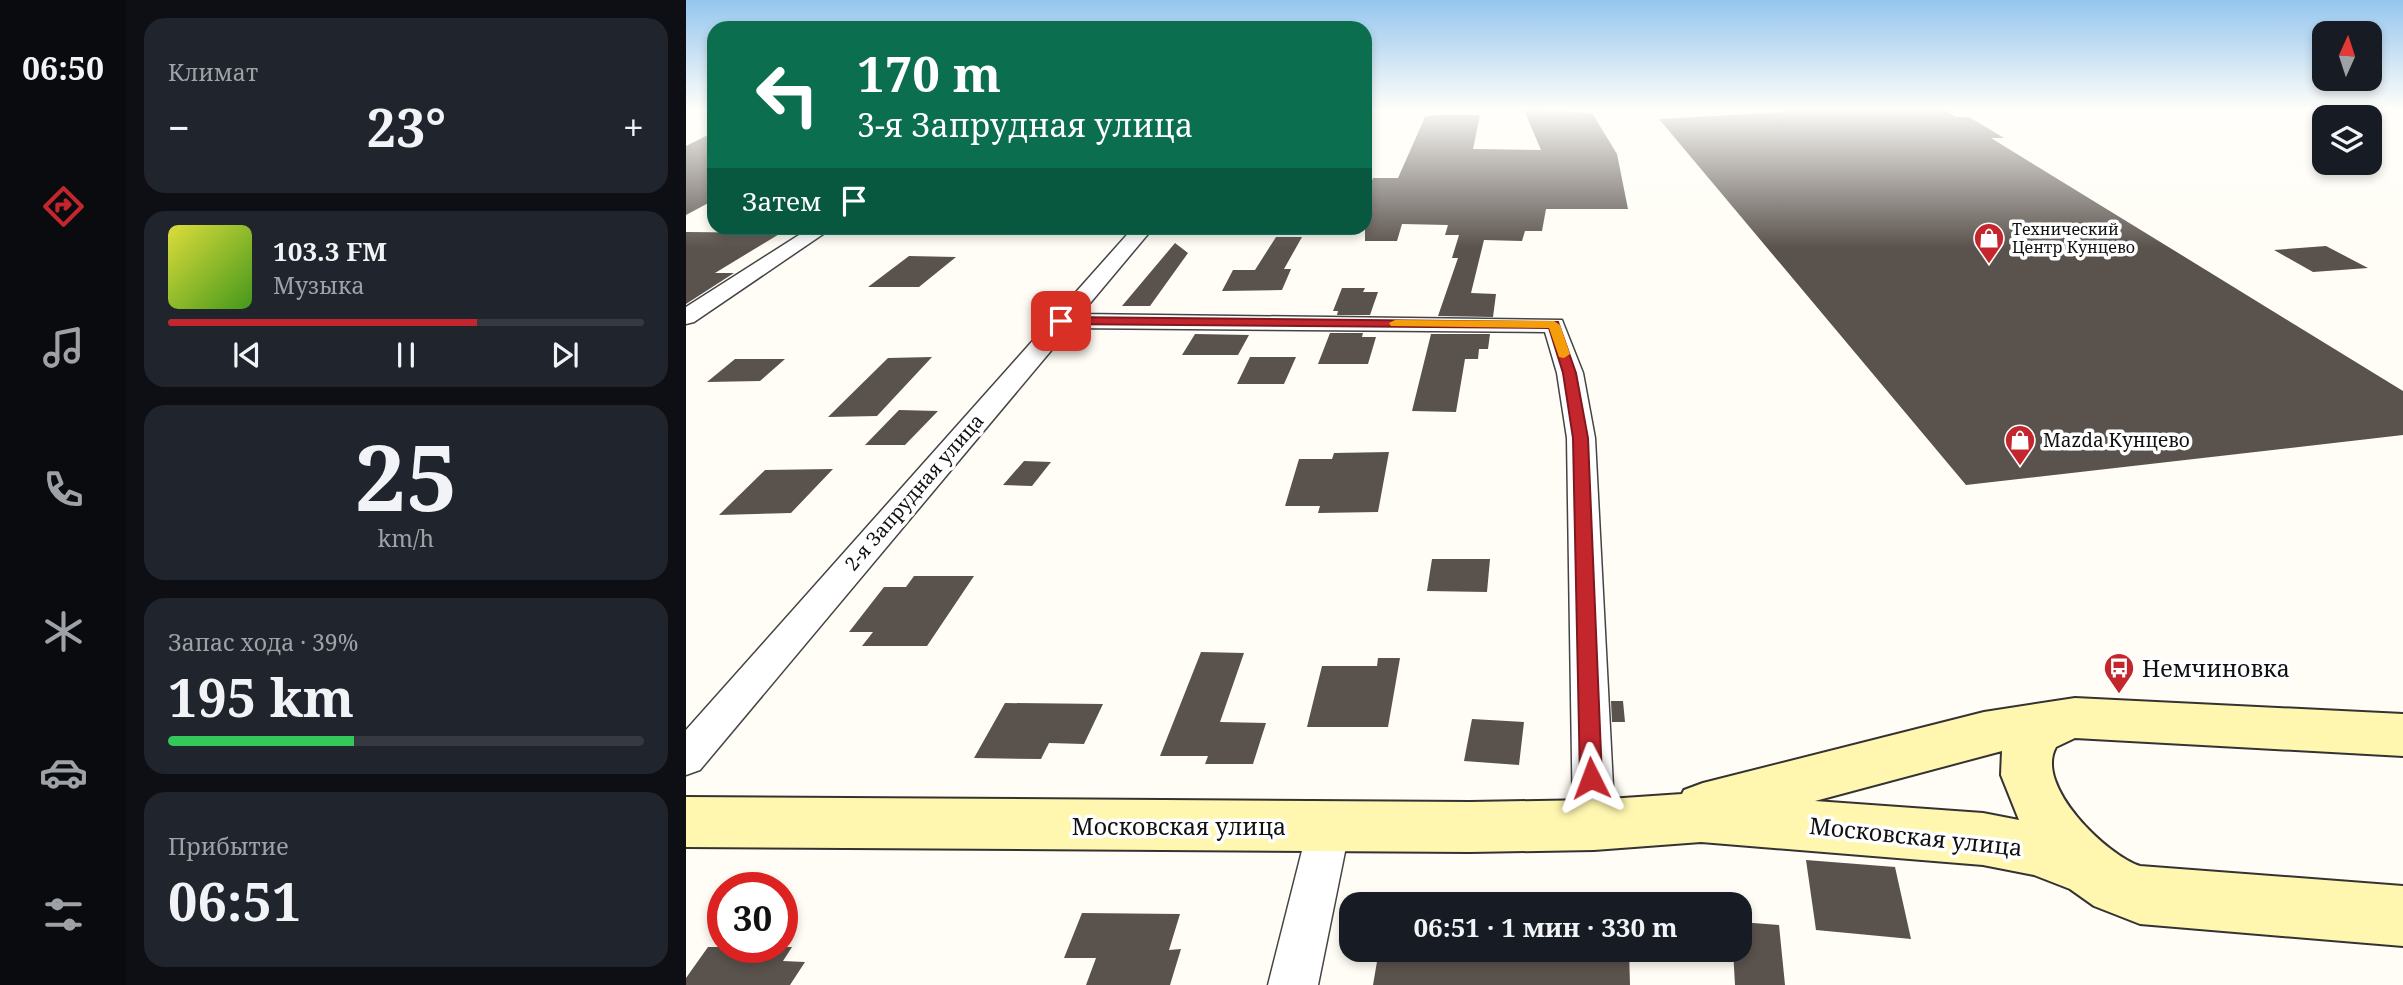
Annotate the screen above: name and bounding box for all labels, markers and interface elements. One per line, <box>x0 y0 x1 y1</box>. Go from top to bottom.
north arrow <box>2312 21 2382 91</box>
map controls <box>2312 21 2382 175</box>
text: 170 m <box>857 40 1001 106</box>
text: 06:50 <box>22 46 104 89</box>
icon: left <box>742 49 833 140</box>
text: Климат <box>168 56 258 88</box>
text: 23° <box>367 91 446 162</box>
text: − <box>168 101 190 153</box>
text: + <box>623 101 644 153</box>
text: 3-я Запрудная улица <box>857 103 1193 146</box>
button: layers <box>2312 105 2382 175</box>
icon: directions <box>39 182 88 231</box>
icon: arrive <box>835 182 873 220</box>
text: Затем <box>742 183 821 219</box>
place label: Технический Центр Кунцево <box>2012 218 2135 258</box>
shop icon: Технический Центр Кунцево <box>1972 221 2006 265</box>
text: 103.3 FM <box>273 233 387 269</box>
text: Музыка <box>273 269 365 301</box>
pin <box>1031 291 1091 351</box>
icon: arrive <box>1042 302 1080 340</box>
icon: music <box>39 323 88 372</box>
icon: previous <box>228 336 266 374</box>
icon: pause <box>387 336 425 374</box>
icon: next <box>546 336 584 374</box>
street label: 2-я Запрудная улица <box>839 408 989 576</box>
text: 25 <box>355 414 457 538</box>
shop icon: Mazda Кунцево <box>2003 423 2037 467</box>
place label: Mazda Кунцево <box>2043 427 2190 453</box>
icon: phone <box>39 465 88 514</box>
text: km/h <box>378 522 434 554</box>
icon: climate <box>39 607 88 656</box>
text: Запас хода · 39% <box>168 626 358 658</box>
bus stop icon: Немчиновка <box>2102 651 2136 695</box>
place label: Немчиновка <box>2142 652 2290 684</box>
text: 195 km <box>168 661 354 732</box>
position arrow <box>1554 741 1628 815</box>
icon: car <box>39 748 88 797</box>
street label: Московская улица <box>1808 809 2024 863</box>
street label: Московская улица <box>1072 810 1286 842</box>
text: Прибытие <box>168 830 289 862</box>
text: 06:51 <box>168 865 301 936</box>
speed limit sign: 30 <box>707 872 798 963</box>
icon: filters <box>39 890 88 939</box>
text: 06:51 · 1 мин · 330 m <box>1413 909 1678 945</box>

